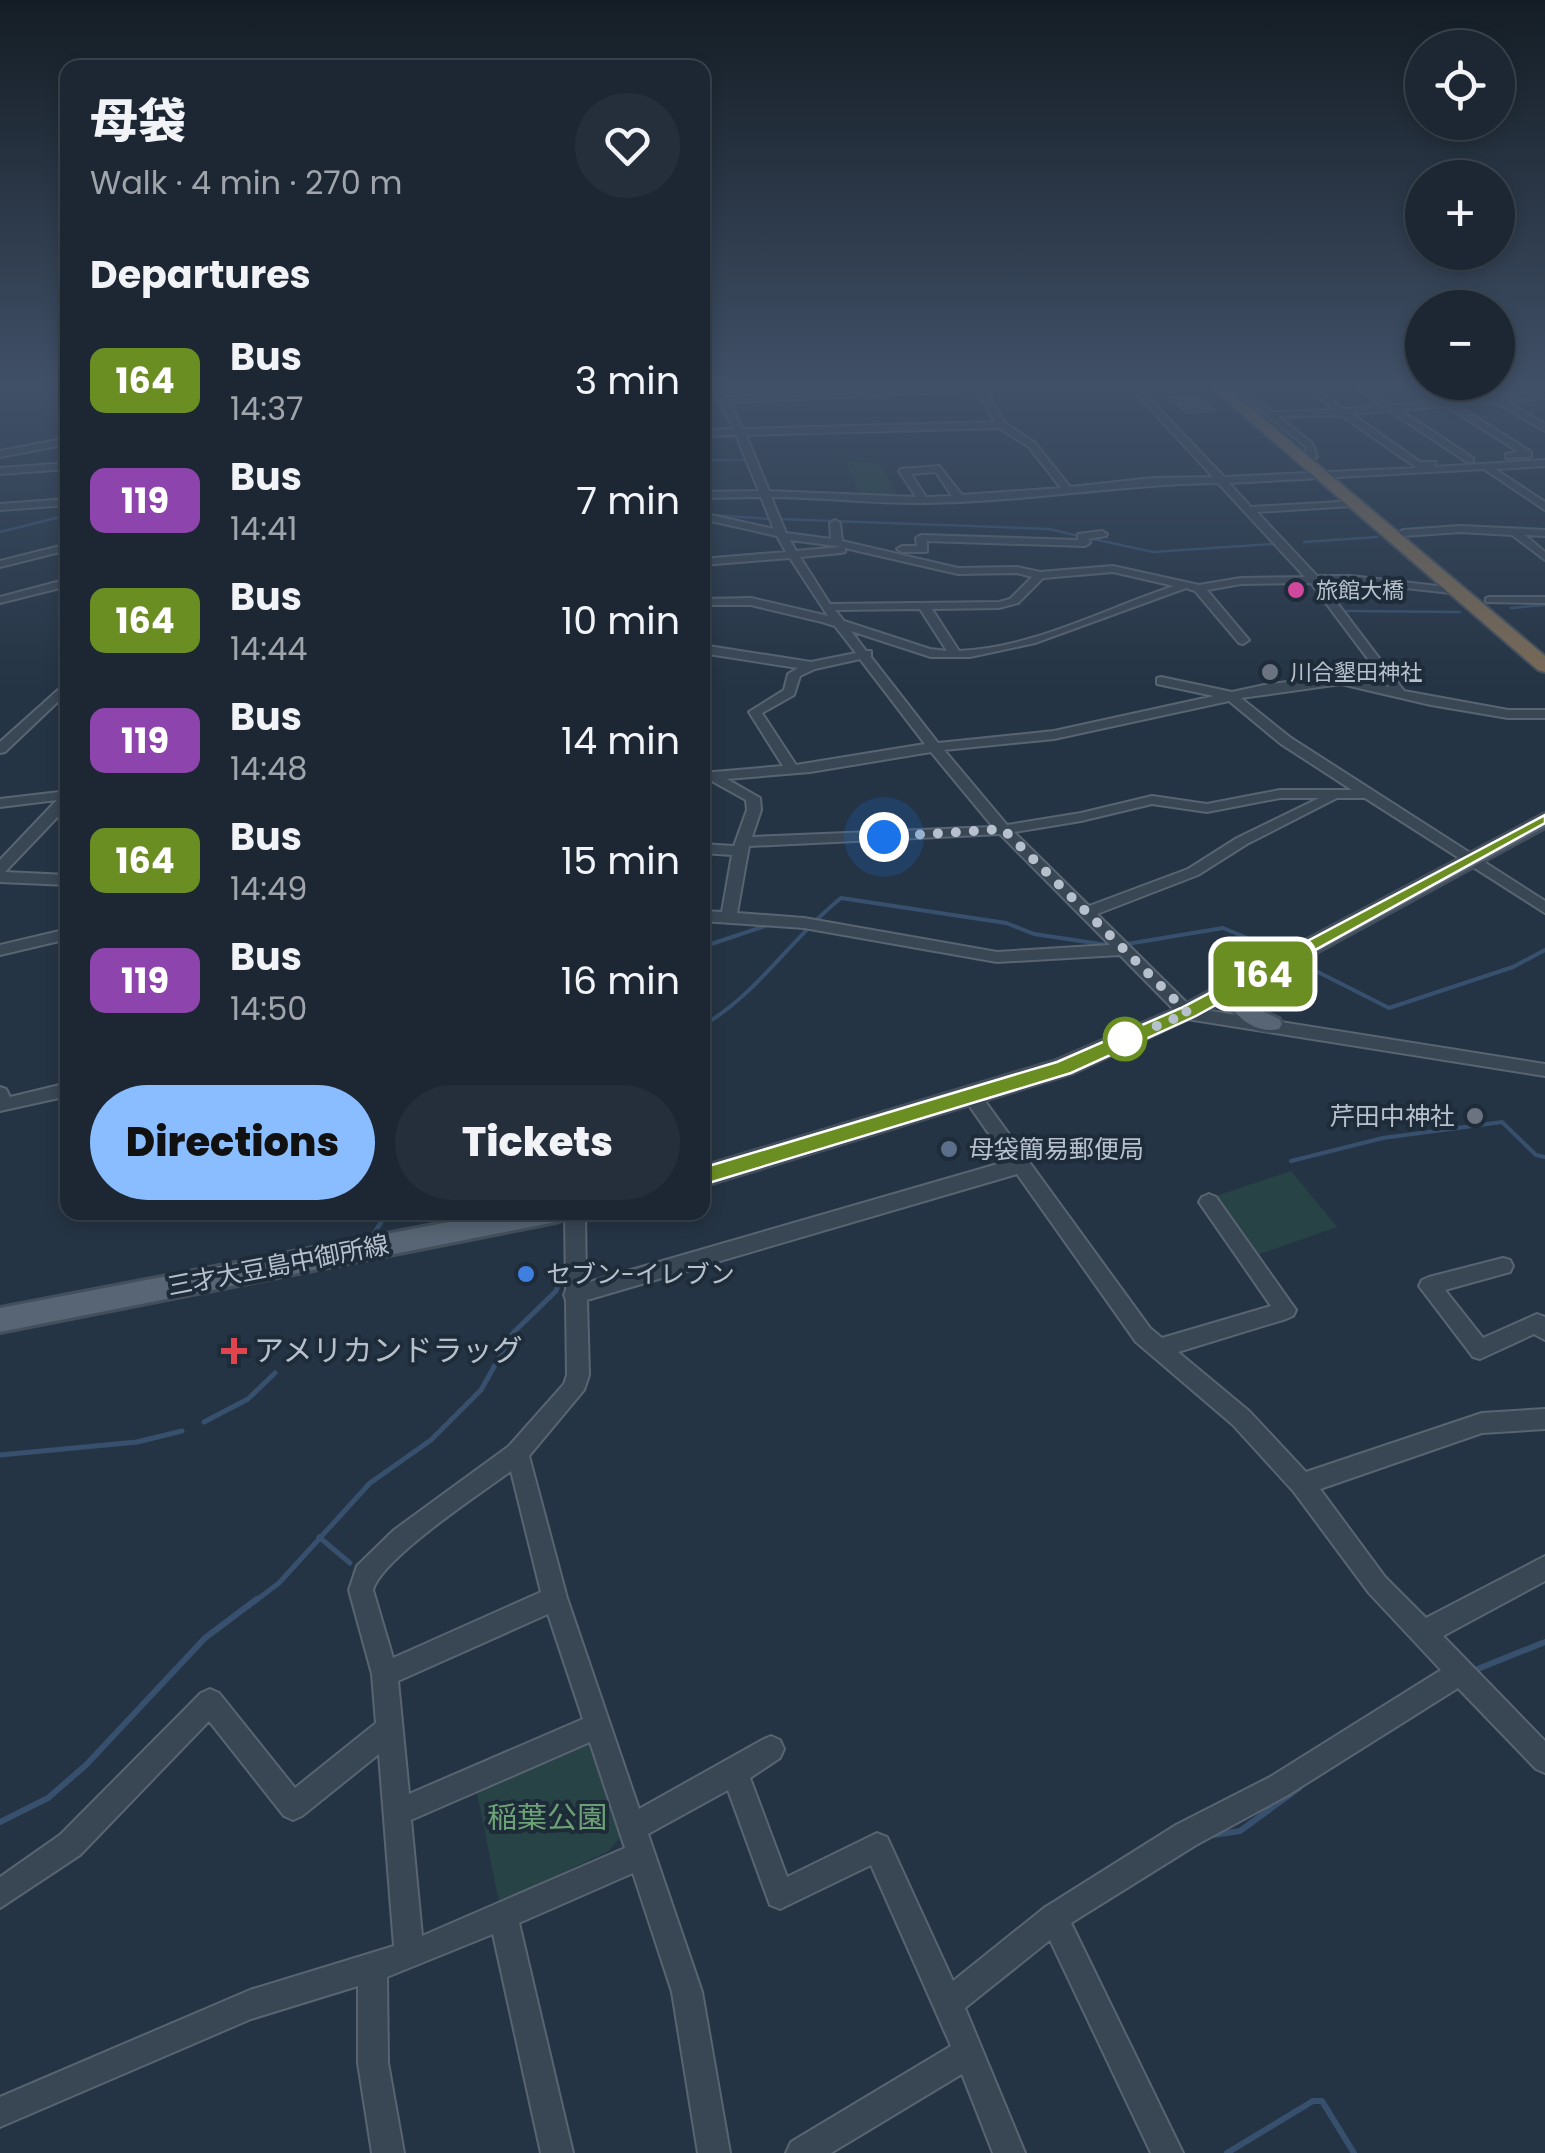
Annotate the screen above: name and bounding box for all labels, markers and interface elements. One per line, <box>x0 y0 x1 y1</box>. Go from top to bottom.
map controls <box>1405 30 1515 400</box>
button: locate <box>1405 30 1515 140</box>
text: 母袋 <box>90 88 186 155</box>
button: heart <box>575 93 680 198</box>
text: Walk · 4 min · 270 m <box>90 160 402 205</box>
button: + <box>1405 160 1515 270</box>
text: Departures <box>90 248 311 301</box>
button: − <box>1405 290 1515 400</box>
text: Bus <box>230 330 302 383</box>
text: 3 min <box>575 354 680 407</box>
text: 164 <box>115 356 175 405</box>
text: 14:37 <box>230 386 304 431</box>
text: Bus <box>230 450 302 503</box>
text: 7 min <box>576 474 680 527</box>
text: 119 <box>121 476 169 525</box>
text: 14:41 <box>230 506 298 551</box>
text: Bus <box>230 570 302 623</box>
place label: 旅館大橋 <box>1316 575 1404 606</box>
marker: 旅館大橋 <box>1285 579 1307 601</box>
text: 10 min <box>561 594 680 647</box>
text: 164 <box>115 596 175 645</box>
text: 14:44 <box>230 626 307 671</box>
place label: 川合墾田神社 <box>1290 657 1422 688</box>
marker: 川合墾田神社 <box>1259 661 1281 683</box>
text: Bus <box>230 690 302 743</box>
text: 14 min <box>561 714 680 767</box>
text: 119 <box>121 716 169 765</box>
text: 14:48 <box>230 746 308 791</box>
text: Bus <box>230 810 302 863</box>
your location <box>859 812 909 862</box>
text: 15 min <box>561 834 680 887</box>
text: 164 <box>115 836 175 885</box>
text: 14:49 <box>230 866 307 911</box>
text: Bus <box>230 930 302 983</box>
line badge: 164 <box>1206 942 1320 1006</box>
text: 164 <box>1233 950 1293 999</box>
text: 16 min <box>561 954 680 1007</box>
text: 119 <box>121 956 169 1005</box>
text: 14:50 <box>230 986 307 1031</box>
unlabelled marker <box>1104 1018 1146 1060</box>
button: Directions <box>90 1085 375 1200</box>
button: Tickets <box>395 1085 680 1200</box>
place label: 芹田中神社 <box>1330 1099 1455 1134</box>
marker: 芹田中神社 <box>1464 1105 1486 1127</box>
place label: 母袋簡易郵便局 <box>969 1132 1144 1167</box>
marker: 母袋簡易郵便局 <box>938 1138 960 1160</box>
street label: 三才大豆島中御所線 <box>164 1227 392 1304</box>
place label: セブン-イレブン <box>546 1257 735 1292</box>
marker: セブン-イレブン <box>515 1263 537 1285</box>
place label: アメリカンドラッグ <box>254 1329 523 1372</box>
marker: アメリカンドラッグ <box>223 1340 245 1362</box>
park label: 稲葉公園 <box>487 1796 607 1839</box>

